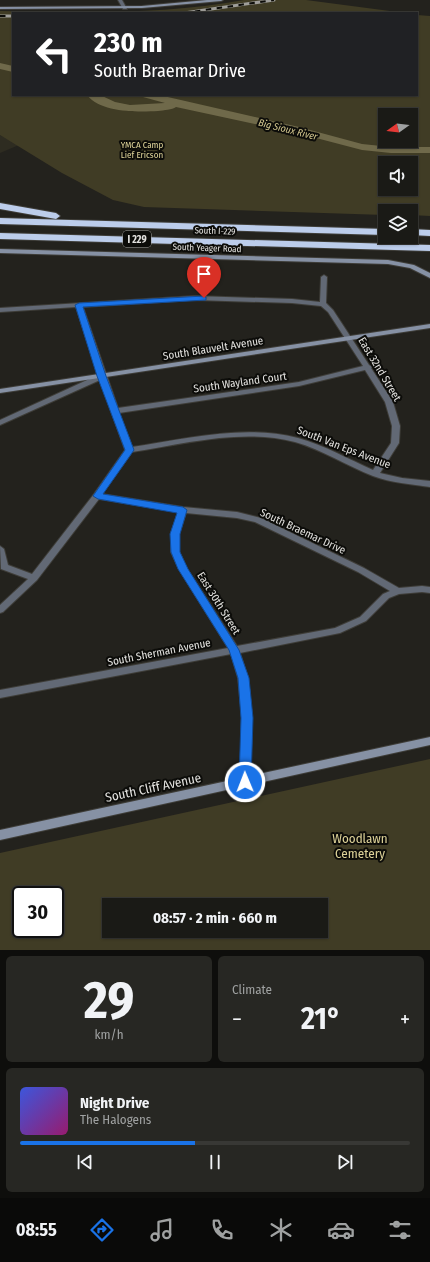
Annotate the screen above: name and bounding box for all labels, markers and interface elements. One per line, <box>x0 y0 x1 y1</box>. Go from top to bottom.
text: 230 m <box>94 26 163 59</box>
icon: left <box>28 28 80 80</box>
text: South Braemar Drive <box>94 60 246 82</box>
north arrow <box>378 108 418 148</box>
map controls <box>378 108 418 244</box>
water label: Big Sioux River <box>257 117 319 143</box>
park label: YMCA Camp Lief Ericson <box>121 140 164 160</box>
button: sound <box>378 156 418 196</box>
button: layers <box>378 204 418 244</box>
street label: South I-229 <box>194 225 236 237</box>
road number: I 229 <box>123 231 151 247</box>
street label: South Yeager Road <box>172 242 242 254</box>
pin <box>187 257 221 298</box>
icon: arrive <box>193 263 215 285</box>
street label: South Blauvelt Avenue <box>162 334 264 363</box>
street label: East 32nd Street <box>355 335 404 404</box>
street label: South Wayland Court <box>193 369 288 395</box>
street label: South Van Eps Avenue <box>295 424 392 471</box>
street label: South Braemar Drive <box>258 506 348 557</box>
street label: East 30th Street <box>194 570 243 637</box>
street label: South Sherman Avenue <box>106 636 212 669</box>
position arrow <box>224 761 266 803</box>
street label: South Cliff Avenue <box>104 770 202 805</box>
park label: Woodlawn Cemetery <box>332 831 388 861</box>
speed limit sign: 30 <box>12 886 64 938</box>
text: 08:57 · 2 min · 660 m <box>153 909 277 927</box>
text: 29 <box>84 969 134 1032</box>
text: Climate <box>232 982 272 997</box>
text: 21° <box>301 1001 341 1037</box>
text: − <box>232 1006 242 1033</box>
text: + <box>400 1006 410 1033</box>
text: km/h <box>95 1027 124 1042</box>
text: Night Drive <box>80 1094 149 1112</box>
text: The Halogens <box>80 1112 151 1127</box>
icon: previous <box>74 1151 96 1173</box>
icon: pause <box>204 1151 226 1173</box>
icon: next <box>334 1151 356 1173</box>
icon: directions <box>88 1216 116 1244</box>
icon: music <box>148 1216 176 1244</box>
icon: phone <box>208 1216 236 1244</box>
icon: climate <box>267 1216 295 1244</box>
icon: car <box>327 1216 355 1244</box>
icon: filters <box>386 1216 414 1244</box>
text: 08:55 <box>16 1219 57 1241</box>

